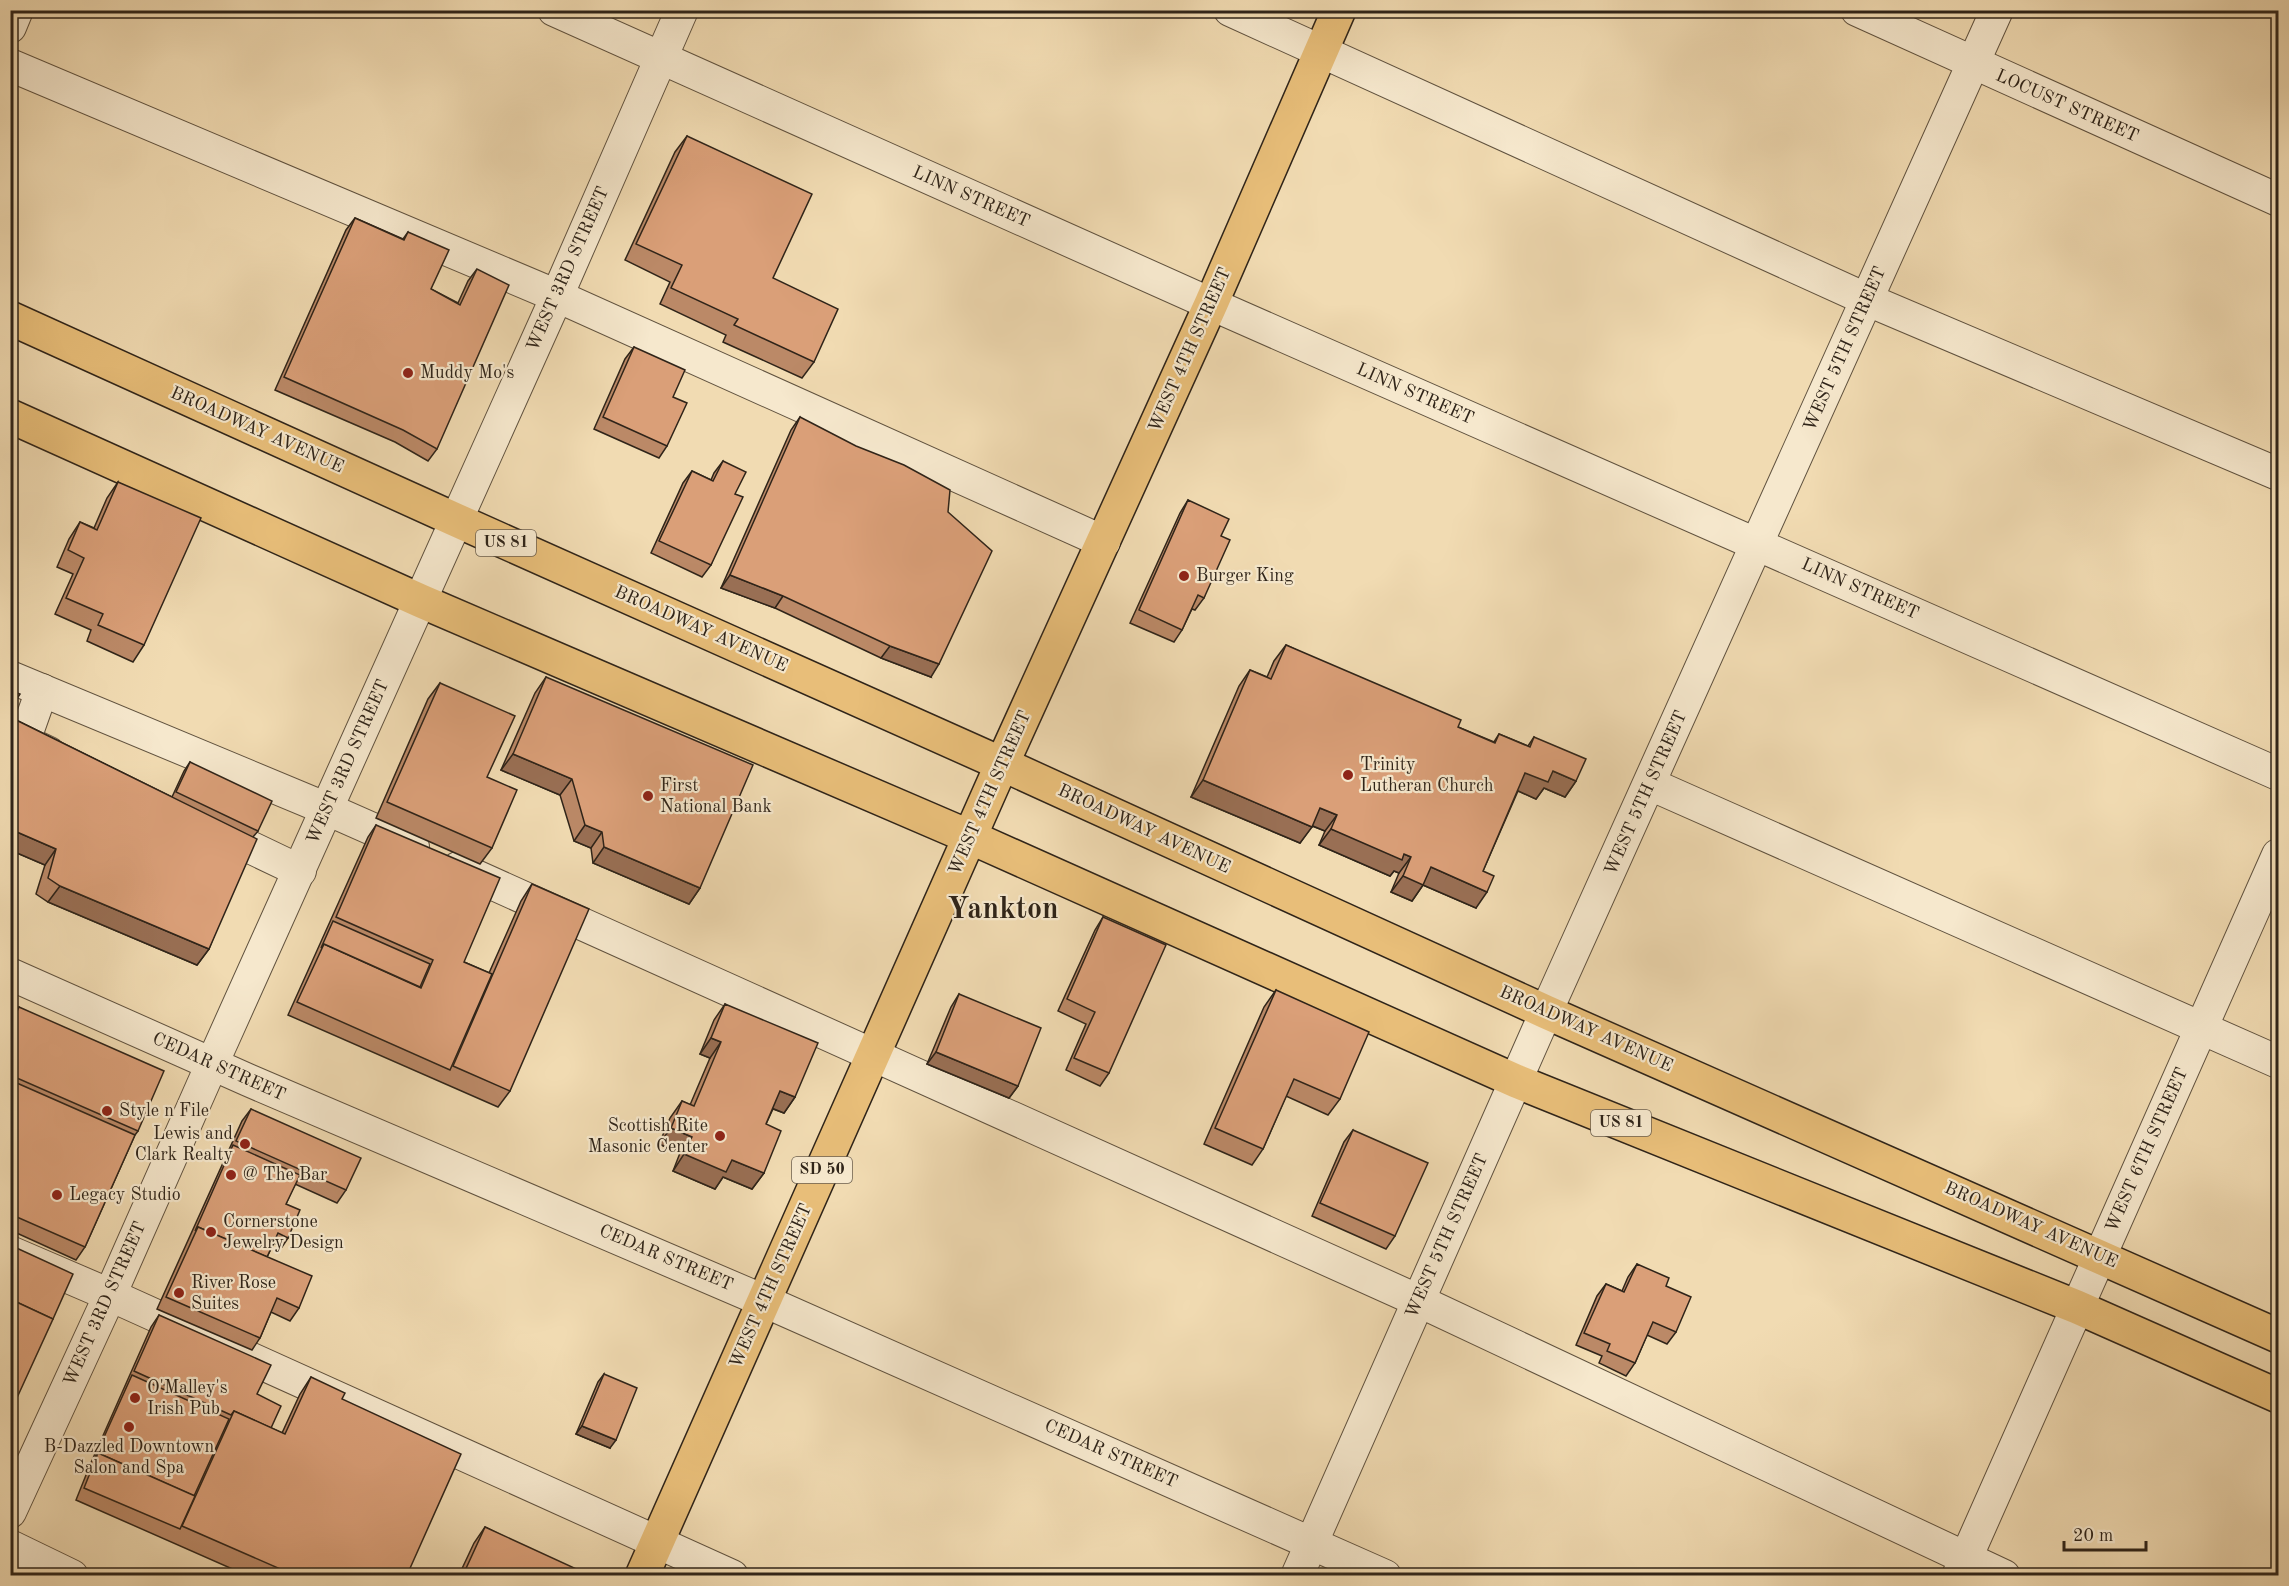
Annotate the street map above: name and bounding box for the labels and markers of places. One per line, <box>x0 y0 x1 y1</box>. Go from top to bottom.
place label: Muddy Mo's <box>420 364 514 382</box>
marker: Muddy Mo's <box>401 366 415 380</box>
place label: Burger King <box>1196 567 1294 585</box>
marker: Burger King <box>1177 569 1191 583</box>
place label: Trinity Lutheran Church <box>1360 756 1494 795</box>
marker: Trinity Lutheran Church <box>1341 768 1355 782</box>
place label: First National Bank <box>660 777 772 816</box>
marker: First National Bank <box>641 789 655 803</box>
place label: Style n File <box>119 1102 209 1120</box>
marker: Style n File <box>100 1104 114 1118</box>
place label: Scottish Rite Masonic Center <box>588 1117 709 1156</box>
place label: Lewis and Clark Realty <box>135 1125 233 1164</box>
marker: Scottish Rite Masonic Center <box>713 1129 727 1143</box>
marker: Lewis and Clark Realty <box>238 1137 252 1151</box>
place label: @ The Bar <box>243 1166 328 1184</box>
marker: @ The Bar <box>224 1168 238 1182</box>
place label: Legacy Studio <box>69 1186 181 1204</box>
marker: Legacy Studio <box>50 1188 64 1202</box>
place label: Cornerstone Jewelry Design <box>223 1213 344 1252</box>
marker: Cornerstone Jewelry Design <box>204 1225 218 1239</box>
place label: River Rose Suites <box>191 1274 276 1313</box>
marker: River Rose Suites <box>172 1286 186 1300</box>
place label: O'Malley's Irish Pub <box>147 1379 228 1418</box>
marker: O'Malley's Irish Pub <box>128 1391 142 1405</box>
marker: B-Dazzled Downtown Salon and Spa <box>122 1420 136 1434</box>
place label: B-Dazzled Downtown Salon and Spa <box>44 1438 214 1477</box>

